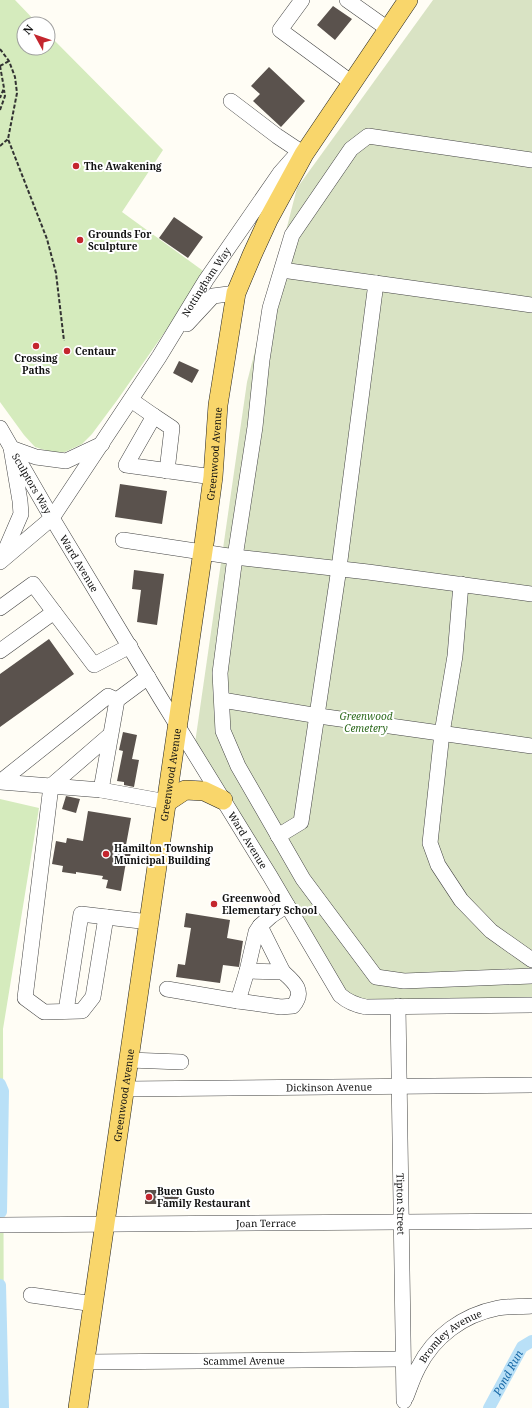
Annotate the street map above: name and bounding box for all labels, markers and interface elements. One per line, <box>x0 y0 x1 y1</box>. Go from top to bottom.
north arrow <box>16 16 56 56</box>
text: N <box>19 21 37 37</box>
place label: The Awakening <box>84 159 162 173</box>
marker: The Awakening <box>71 161 81 171</box>
place label: Grounds For Sculpture <box>88 227 152 253</box>
marker: Grounds For Sculpture <box>75 235 85 245</box>
street label: Nottingham Way <box>178 244 234 319</box>
marker: Crossing Paths <box>31 341 41 351</box>
place label: Centaur <box>75 344 117 358</box>
marker: Centaur <box>62 346 72 356</box>
place label: Crossing Paths <box>14 351 58 377</box>
street label: Greenwood Avenue <box>203 407 225 501</box>
street label: Sculptors Way <box>9 450 55 517</box>
street label: Ward Avenue <box>57 532 102 595</box>
park label: Greenwood Cemetery <box>340 709 393 735</box>
street label: Greenwood Avenue <box>157 727 184 822</box>
street label: Ward Avenue <box>225 809 271 871</box>
place label: Hamilton Township Municipal Building <box>114 841 214 867</box>
marker: Hamilton Township Municipal Building <box>101 849 111 859</box>
place label: Greenwood Elementary School <box>222 891 318 917</box>
marker: Greenwood Elementary School <box>209 899 219 909</box>
street label: Greenwood Avenue <box>110 1048 137 1143</box>
street label: Dickinson Avenue <box>286 1080 372 1094</box>
street label: Tipton Street <box>394 1173 408 1235</box>
place label: Buen Gusto Family Restaurant <box>157 1184 250 1210</box>
marker: Buen Gusto Family Restaurant <box>144 1192 154 1202</box>
street label: Joan Terrace <box>235 1216 296 1230</box>
street label: Bromley Avenue <box>415 1306 484 1365</box>
water label: Pond Run <box>489 1347 526 1399</box>
street label: Scammel Avenue <box>203 1353 285 1368</box>

